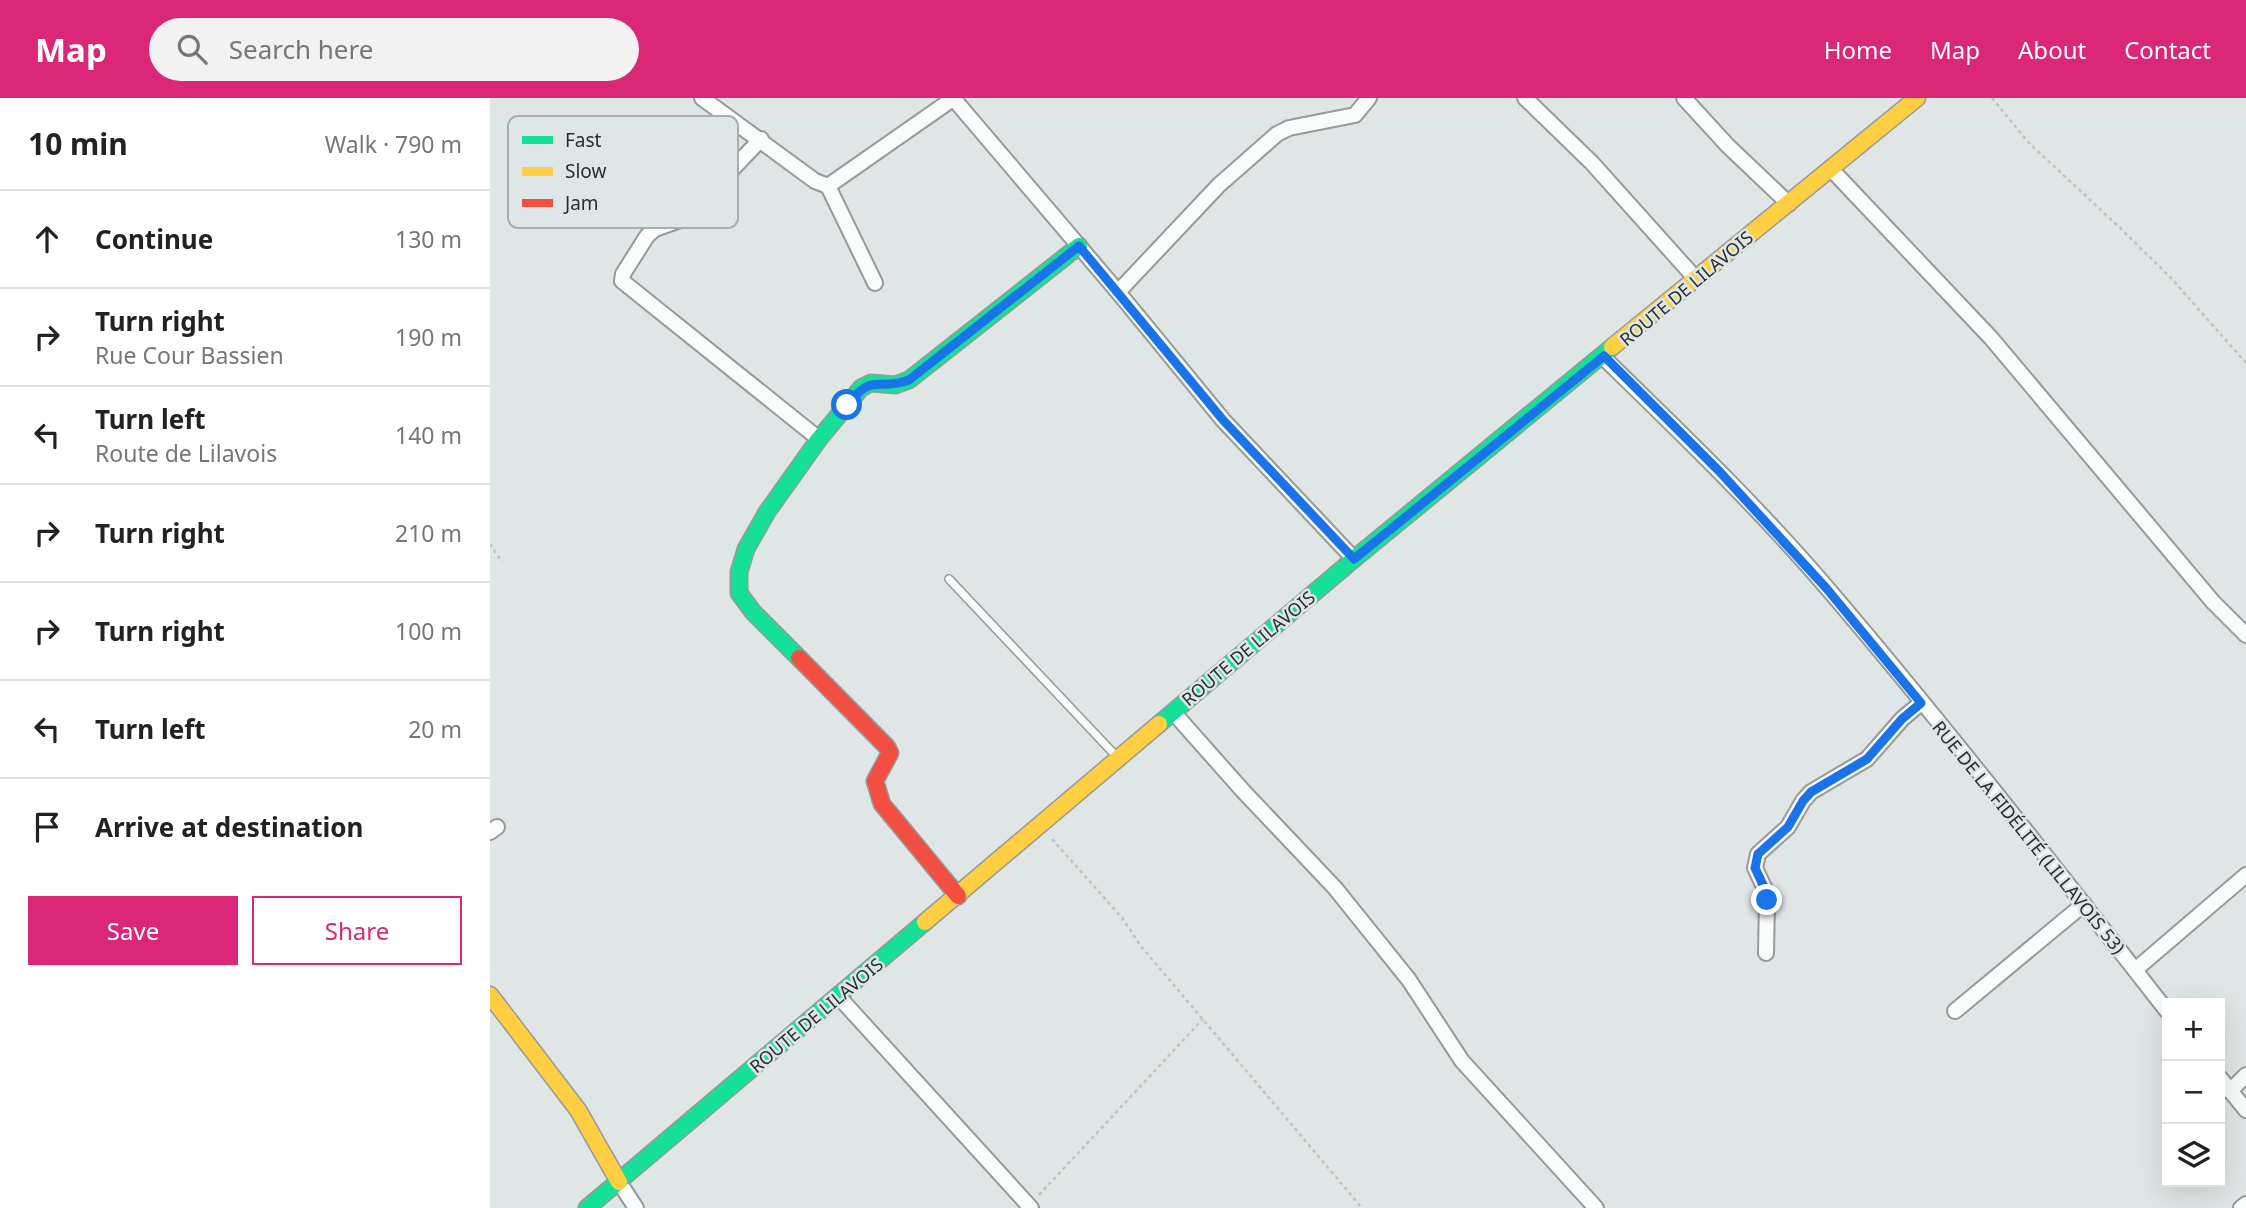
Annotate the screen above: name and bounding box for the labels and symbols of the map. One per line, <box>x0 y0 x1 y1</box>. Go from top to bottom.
legend <box>508 116 738 228</box>
text: Fast <box>565 127 602 153</box>
text: Slow <box>565 158 606 184</box>
text: Jam <box>563 190 599 216</box>
street label: ROUTE DE LILAVOIS <box>1614 225 1758 351</box>
route start <box>831 389 862 420</box>
street label: ROUTE DE LILAVOIS <box>1176 585 1320 711</box>
street label: RUE DE LA FIDÉLITÉ (LILLAVOIS 53) <box>1927 716 2131 958</box>
route end <box>1751 884 1782 915</box>
street label: ROUTE DE LILAVOIS <box>744 952 888 1078</box>

